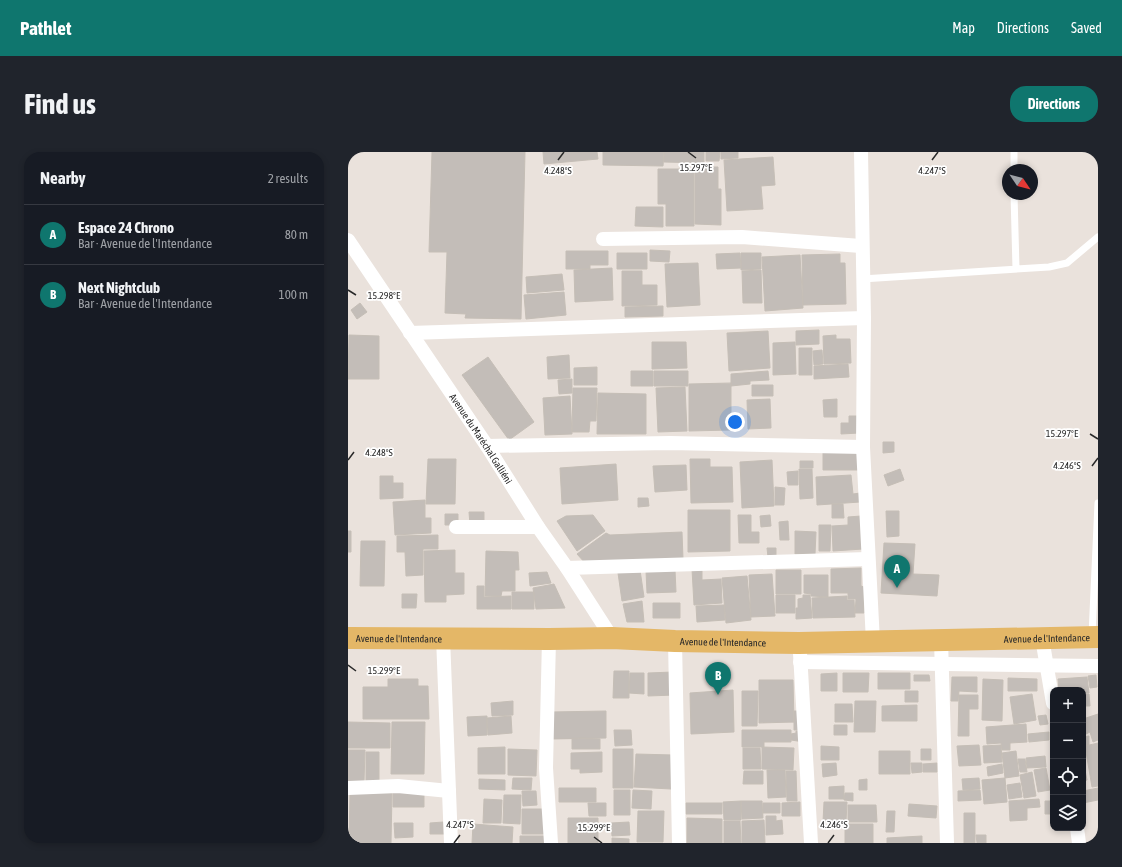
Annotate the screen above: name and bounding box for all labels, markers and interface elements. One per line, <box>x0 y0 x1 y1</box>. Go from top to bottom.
text: Pathlet <box>20 17 71 39</box>
text: Map <box>952 20 975 36</box>
text: Directions <box>997 20 1049 36</box>
text: Saved <box>1071 20 1102 36</box>
button: Directions <box>1010 86 1098 122</box>
text: Find us <box>24 88 96 120</box>
text: 15.297°E <box>680 162 713 173</box>
north arrow <box>1002 164 1038 200</box>
text: 4.248°S <box>544 165 572 176</box>
text: 4.247°S <box>918 165 946 176</box>
text: Nearby <box>40 168 86 188</box>
text: 2 results <box>268 171 308 186</box>
text: Espace 24 Chrono <box>78 219 174 236</box>
text: A <box>50 227 56 242</box>
text: 80 m <box>285 227 308 242</box>
text: Bar · Avenue de l'Intendance <box>78 236 212 251</box>
text: Next Nightclub <box>78 279 160 296</box>
text: B <box>50 287 56 302</box>
text: 100 m <box>279 287 308 302</box>
text: 15.298°E <box>368 290 401 301</box>
text: Bar · Avenue de l'Intendance <box>78 296 212 311</box>
street label: Avenue du Maréchal Galliéni <box>447 392 514 486</box>
your location <box>725 412 745 432</box>
text: 15.297°E <box>1046 428 1079 439</box>
text: 4.248°S <box>365 447 393 458</box>
text: 4.246°S <box>1053 460 1081 471</box>
pin: A <box>884 555 910 588</box>
street label: Avenue de l'Intendance <box>1004 632 1091 645</box>
street label: Avenue de l'Intendance <box>356 633 443 644</box>
street label: Avenue de l'Intendance <box>680 636 767 648</box>
pin: B <box>705 662 731 695</box>
text: 15.299°E <box>368 665 401 676</box>
map controls <box>1050 687 1086 831</box>
button: + <box>1050 687 1086 723</box>
button: − <box>1050 723 1086 759</box>
button: locate <box>1050 759 1086 795</box>
button: layers <box>1050 795 1086 831</box>
text: 4.247°S <box>446 819 474 830</box>
text: 4.246°S <box>820 819 848 830</box>
text: 15.299°E <box>578 822 611 833</box>

